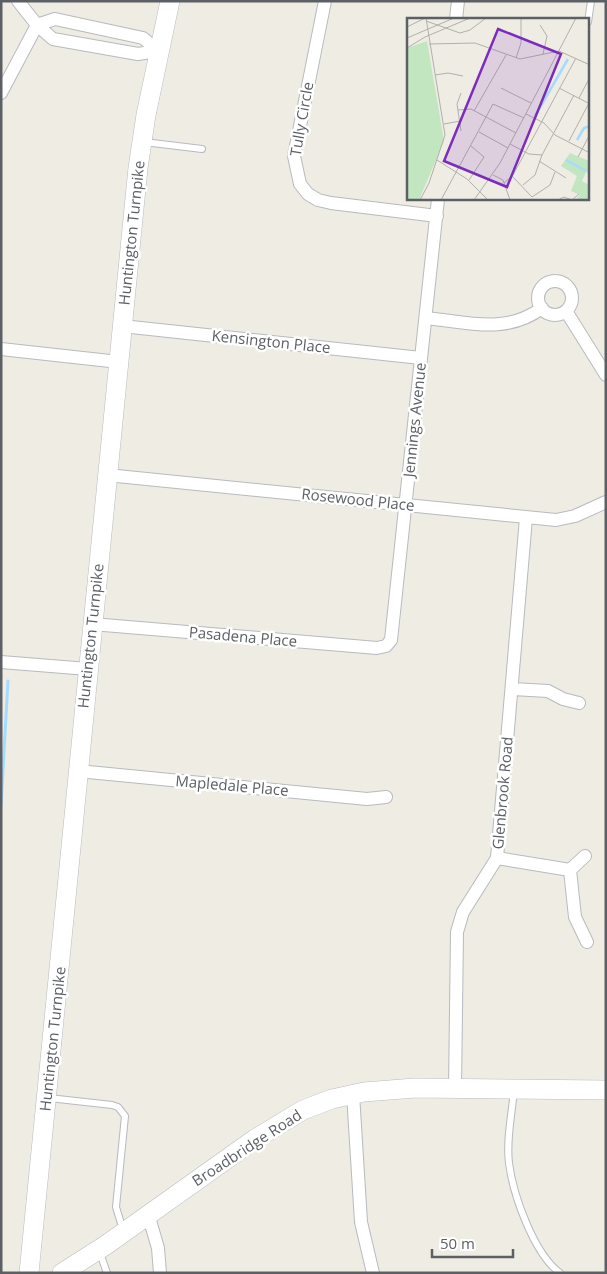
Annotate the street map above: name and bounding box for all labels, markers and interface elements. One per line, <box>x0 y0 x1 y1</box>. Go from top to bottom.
inset map <box>407 18 590 200</box>
street label: Tully Circle <box>285 80 317 158</box>
street label: Huntington Turnpike <box>113 160 149 306</box>
street label: Kensington Place <box>211 325 331 357</box>
street label: Jennings Avenue <box>398 362 430 480</box>
street label: Rosewood Place <box>301 483 416 515</box>
street label: Huntington Turnpike <box>72 563 108 709</box>
street label: Pasadena Place <box>188 621 298 651</box>
street label: Glenbrook Road <box>487 736 517 850</box>
street label: Mapledale Place <box>175 770 290 800</box>
street label: Huntington Turnpike <box>34 966 70 1112</box>
street label: Broadbridge Road <box>188 1104 305 1190</box>
scale bar <box>432 1226 513 1258</box>
text: 50 m <box>440 1233 475 1253</box>

